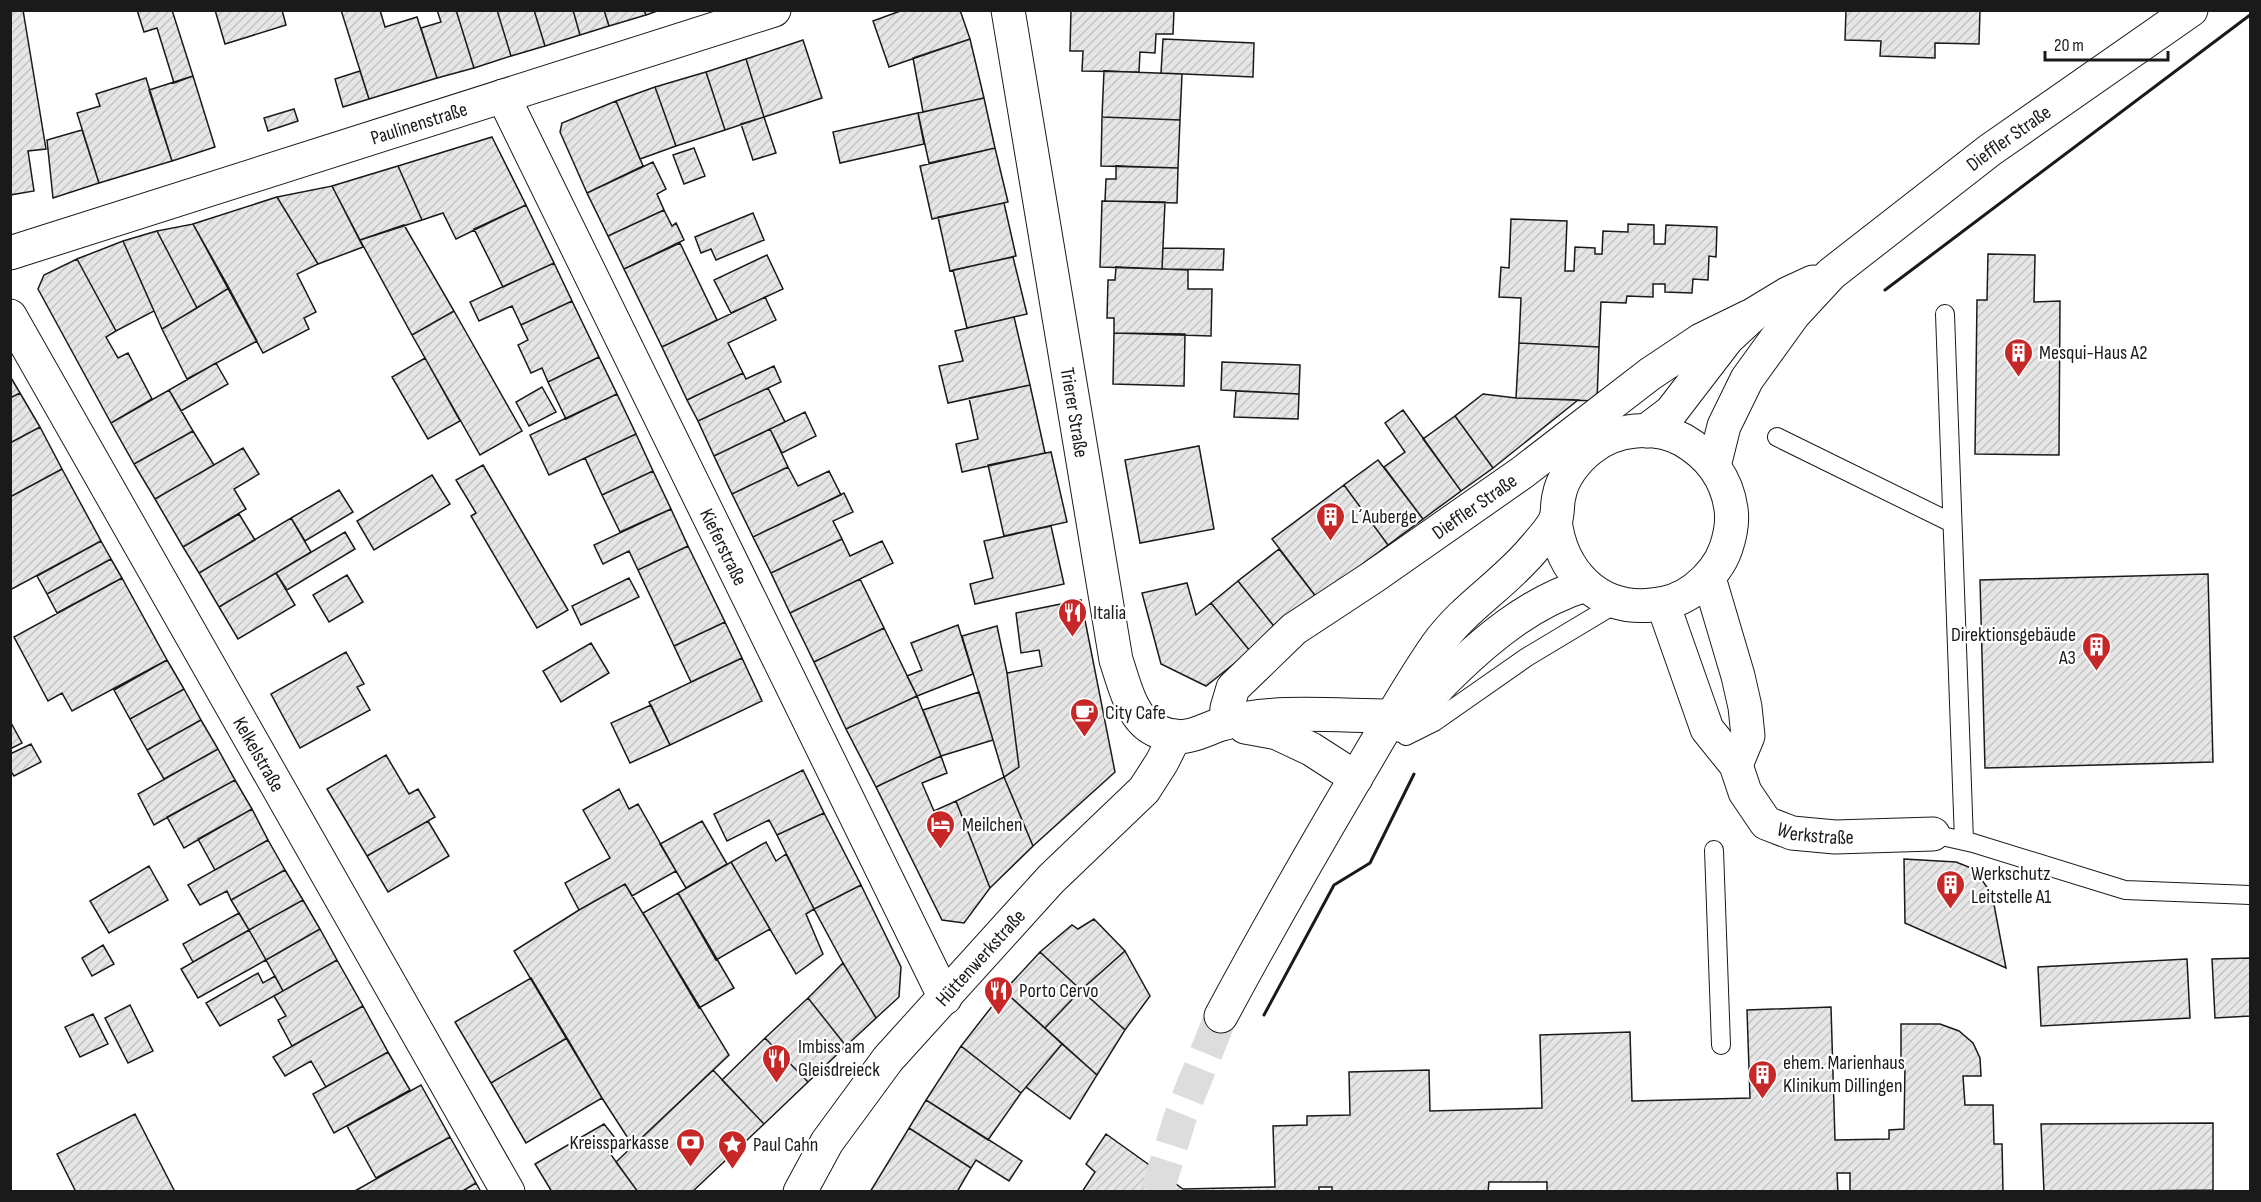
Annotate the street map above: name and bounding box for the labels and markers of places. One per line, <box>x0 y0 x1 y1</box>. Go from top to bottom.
building icon: Mesqui-Haus A2 <box>2002 336 2034 378</box>
place label: Mesqui-Haus A2 <box>2039 341 2148 365</box>
building icon: L´Auberge <box>1314 500 1346 542</box>
place label: L´Auberge <box>1351 505 1417 529</box>
restaurant icon: Italia <box>1056 596 1088 638</box>
place label: Italia <box>1093 601 1126 625</box>
place label: Direktionsgebäude A3 <box>1951 623 2076 670</box>
building icon: Direktionsgebäude A3 <box>2081 630 2113 672</box>
cafe icon: City Cafe <box>1068 696 1100 738</box>
place label: City Cafe <box>1105 701 1166 725</box>
hotel icon: Meilchen <box>925 808 957 850</box>
place label: Meilchen <box>962 813 1023 837</box>
place label: Werkschutz Leitstelle A1 <box>1971 862 2051 909</box>
building icon: Werkschutz Leitstelle A1 <box>1934 868 1966 910</box>
restaurant icon: Porto Cervo <box>982 974 1014 1016</box>
place label: Porto Cervo <box>1019 979 1098 1003</box>
place label: Imbiss am Gleisdreieck <box>798 1035 880 1082</box>
restaurant icon: Imbiss am Gleisdreieck <box>761 1042 793 1084</box>
place label: ehem. Marienhaus Klinikum Dillingen <box>1783 1051 1905 1098</box>
building icon: ehem. Marienhaus Klinikum Dillingen <box>1746 1058 1778 1100</box>
bank icon: Kreissparkasse <box>674 1126 706 1168</box>
place icon: Paul Cahn <box>716 1128 748 1170</box>
place label: Kreissparkasse <box>570 1131 669 1155</box>
place label: Paul Cahn <box>753 1133 818 1157</box>

